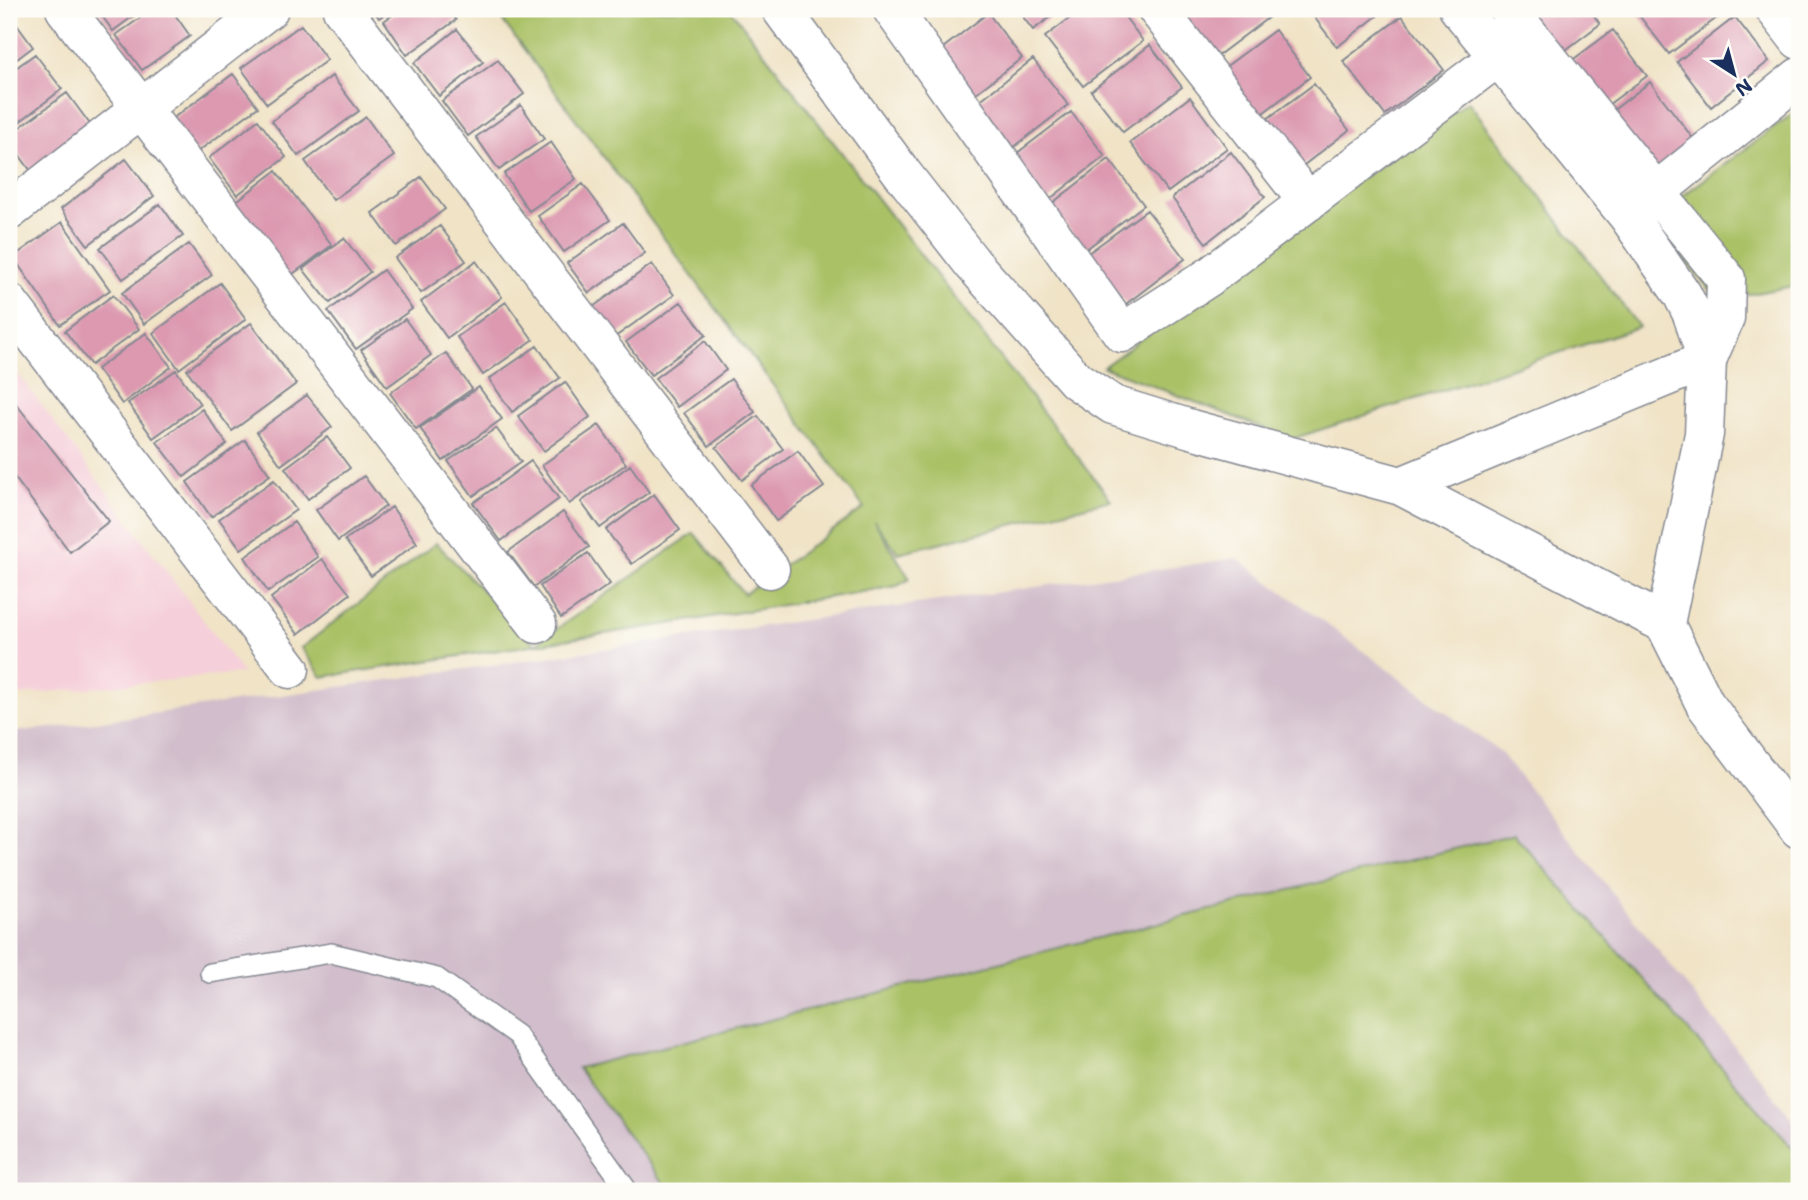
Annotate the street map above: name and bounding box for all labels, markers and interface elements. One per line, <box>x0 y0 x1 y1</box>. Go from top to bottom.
north arrow <box>1700 38 1770 108</box>
text: N <box>1730 73 1757 102</box>

